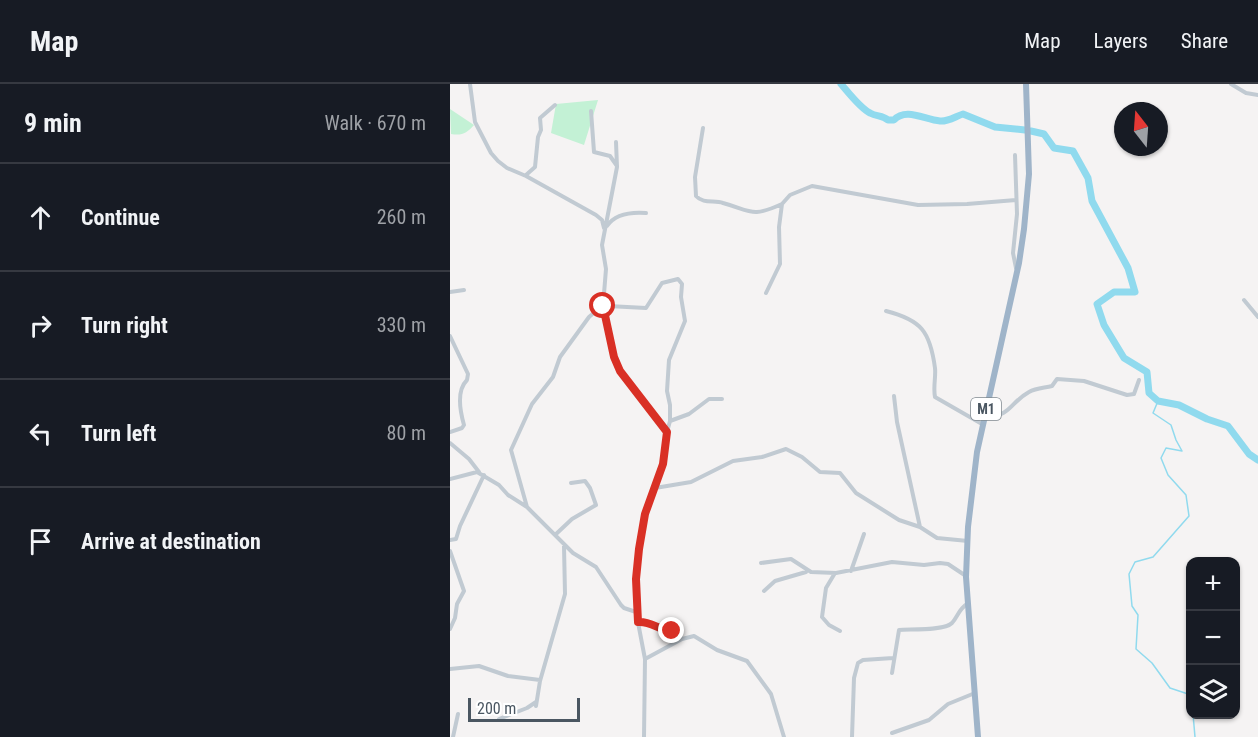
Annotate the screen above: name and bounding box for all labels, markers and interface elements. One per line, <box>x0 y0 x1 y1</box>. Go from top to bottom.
text: Map <box>30 25 78 58</box>
text: Map <box>1024 29 1061 53</box>
text: Layers <box>1094 29 1148 53</box>
text: Share <box>1181 29 1228 53</box>
north arrow <box>1114 102 1168 156</box>
text: 9 min <box>24 108 82 138</box>
text: Walk · 670 m <box>325 111 426 135</box>
icon: ahead <box>24 201 57 234</box>
text: Continue <box>81 205 160 230</box>
text: 260 m <box>377 205 426 229</box>
route start <box>589 292 615 318</box>
icon: right <box>24 309 57 342</box>
text: Turn right <box>81 313 168 338</box>
text: 330 m <box>377 313 426 337</box>
road number: M1 <box>971 398 1001 420</box>
icon: left <box>24 417 57 450</box>
text: Turn left <box>81 421 156 446</box>
text: 80 m <box>387 421 426 445</box>
icon: arrive <box>24 525 57 558</box>
text: Arrive at destination <box>81 529 261 554</box>
map controls <box>1186 557 1240 719</box>
button: + <box>1186 557 1240 611</box>
button: − <box>1186 611 1240 665</box>
route end <box>658 617 684 643</box>
button: layers <box>1186 665 1240 719</box>
scale bar <box>468 695 580 722</box>
text: 200 m <box>477 699 516 718</box>

